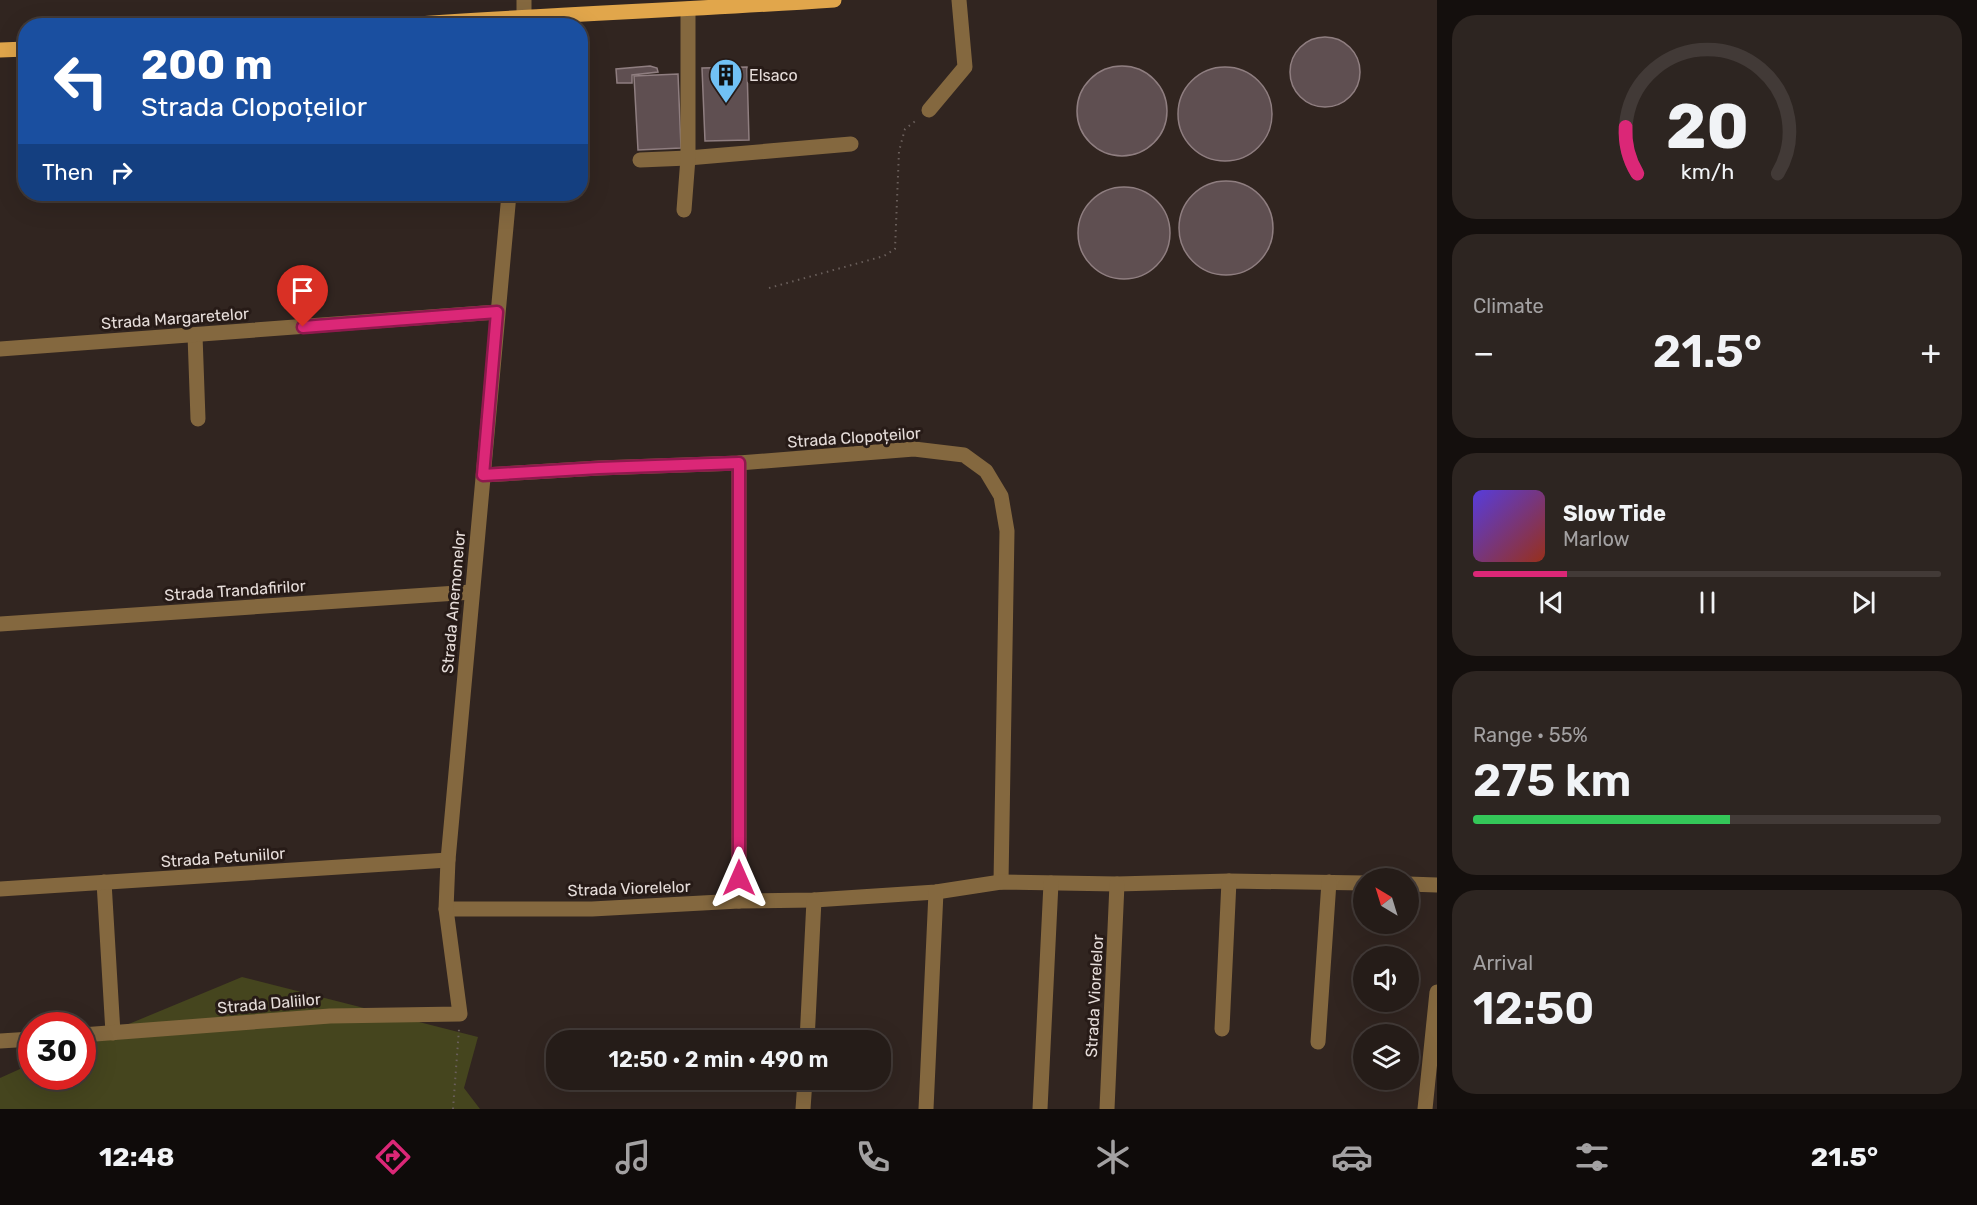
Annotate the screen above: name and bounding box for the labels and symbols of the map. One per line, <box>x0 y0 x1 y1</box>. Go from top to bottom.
building icon: Elsaco <box>708 57 744 104</box>
place label: Elsaco <box>749 66 798 85</box>
pin <box>277 265 328 327</box>
street label: Strada Margaretelor <box>100 304 250 333</box>
street label: Strada Clopoțeilor <box>787 423 921 452</box>
street label: Strada Anemonelor <box>438 530 469 674</box>
street label: Strada Trandafirilor <box>164 576 306 605</box>
street label: Strada Petuniilor <box>160 844 286 871</box>
position arrow <box>707 846 771 910</box>
north arrow <box>1353 868 1419 934</box>
street label: Strada Viorelelor <box>567 877 691 900</box>
street label: Strada Viorelelor <box>1082 934 1107 1058</box>
street label: Strada Daliilor <box>216 990 322 1017</box>
speed limit sign: 30 <box>18 1012 96 1090</box>

